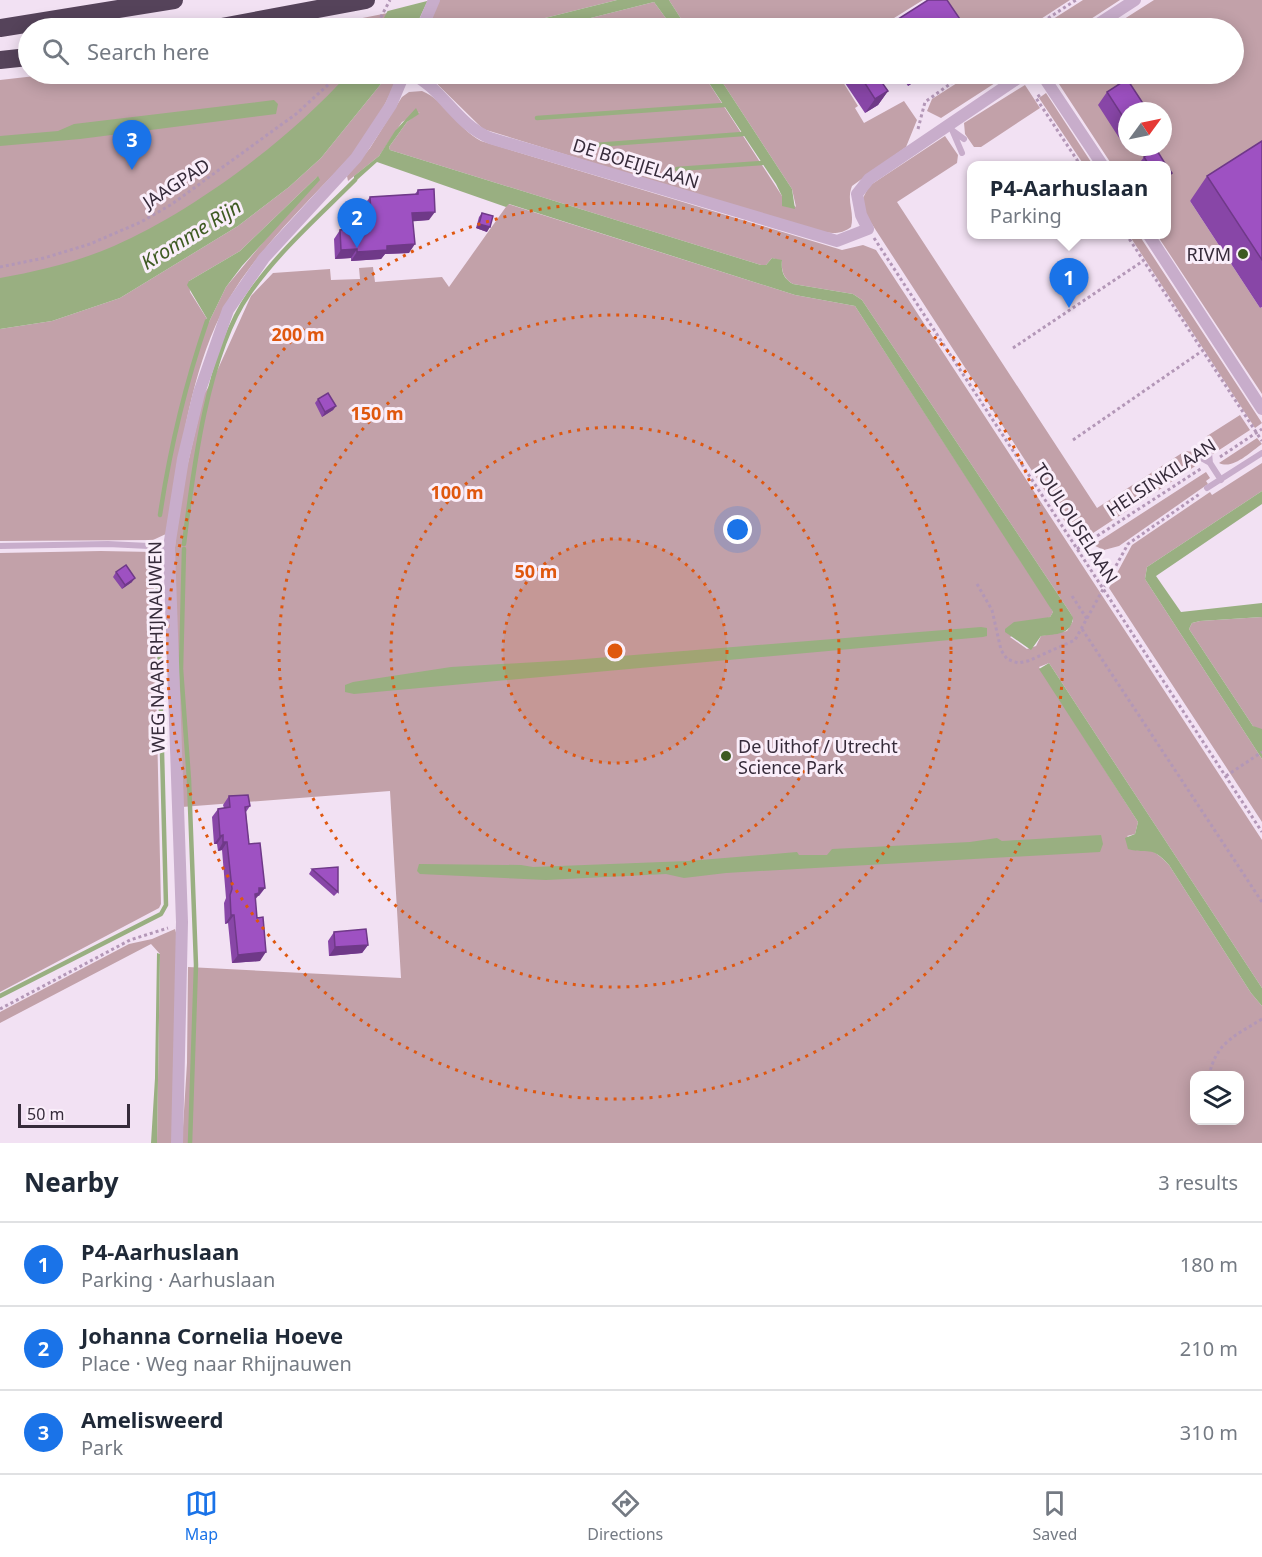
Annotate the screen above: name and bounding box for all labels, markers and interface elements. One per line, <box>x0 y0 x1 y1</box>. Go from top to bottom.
search box <box>18 18 1244 84</box>
icon: search <box>39 35 72 68</box>
text: Search here <box>87 36 209 66</box>
north arrow <box>1118 102 1172 156</box>
pin: 3 <box>112 120 152 170</box>
street label: DE BOEIJELAAN <box>570 132 702 194</box>
street label: JAAGPAD <box>136 152 214 215</box>
popup <box>967 161 1171 239</box>
text: P4-Aarhuslaan <box>990 172 1148 202</box>
water label: Kromme Rijn <box>136 192 246 276</box>
pin: 2 <box>338 198 376 248</box>
text: Parking <box>990 202 1062 229</box>
place label: RIVM <box>1187 242 1231 266</box>
marker: RIVM <box>1236 247 1250 261</box>
pin: 1 <box>1050 258 1088 308</box>
text: 200 m <box>271 322 325 346</box>
text: 150 m <box>350 401 404 425</box>
street label: HELSINKILAAN <box>1102 433 1220 521</box>
street label: TOULOUSELAAN <box>1028 458 1124 588</box>
text: 100 m <box>430 480 484 504</box>
your location <box>723 515 752 544</box>
street label: WEG NAAR RHIJNAUWEN <box>142 541 170 753</box>
text: 50 m <box>515 559 557 583</box>
centre of rings <box>605 641 625 661</box>
place label: De Uithof / Utrecht Science Park <box>738 734 898 779</box>
marker: De Uithof / Utrecht Science Park <box>719 749 733 763</box>
map controls <box>1190 1071 1244 1125</box>
button: layers <box>1190 1071 1244 1125</box>
scale bar <box>18 1101 130 1128</box>
text: 50 m <box>27 1103 64 1125</box>
text: Nearby <box>24 1164 119 1200</box>
text: 3 results <box>1158 1169 1238 1196</box>
text: P4-Aarhuslaan <box>81 1236 239 1266</box>
text: 1 <box>38 1251 49 1278</box>
text: 180 m <box>1180 1251 1238 1278</box>
text: Parking · Aarhuslaan <box>81 1266 275 1293</box>
text: Johanna Cornelia Hoeve <box>81 1320 343 1350</box>
text: 2 <box>38 1335 49 1362</box>
text: 210 m <box>1180 1335 1238 1362</box>
text: Place · Weg naar Rhijnauwen <box>81 1350 352 1377</box>
text: Amelisweerd <box>81 1404 223 1434</box>
text: 3 <box>38 1419 49 1446</box>
text: 310 m <box>1180 1419 1238 1446</box>
text: Park <box>81 1434 123 1461</box>
tab: Map <box>185 1487 218 1545</box>
tab: Directions <box>587 1487 663 1545</box>
tab: Saved <box>1033 1487 1077 1545</box>

